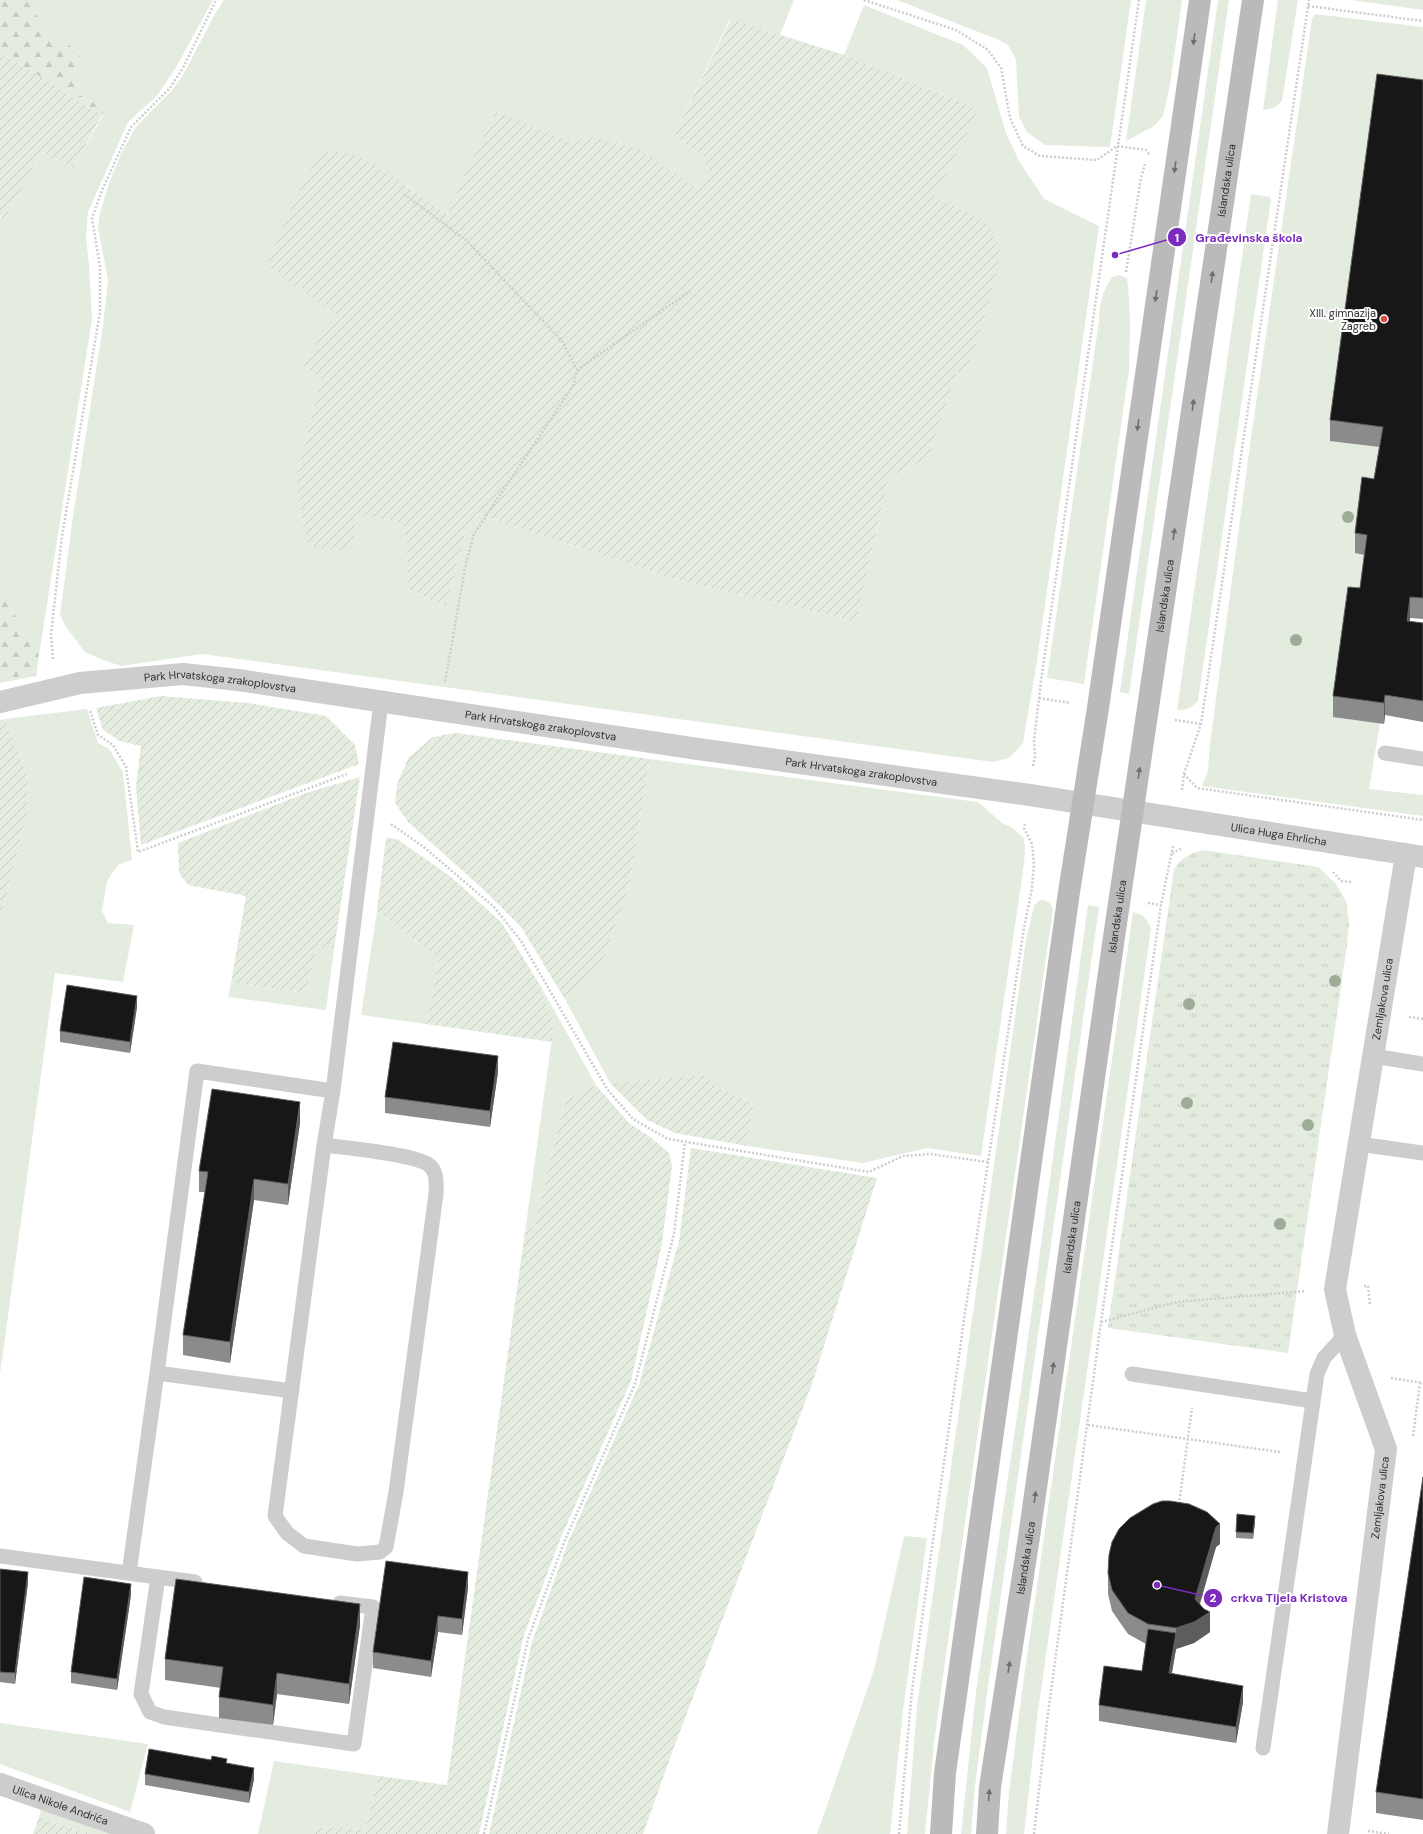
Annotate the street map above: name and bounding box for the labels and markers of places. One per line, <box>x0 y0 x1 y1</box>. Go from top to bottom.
callout: Građevinska škola <box>1167 225 1311 249</box>
place label: XIII. gimnazija Zagreb <box>1309 306 1376 333</box>
marker: XIII. gimnazija Zagreb <box>1379 314 1389 324</box>
callout: crkva Tijela Kristova <box>1203 1586 1356 1610</box>

